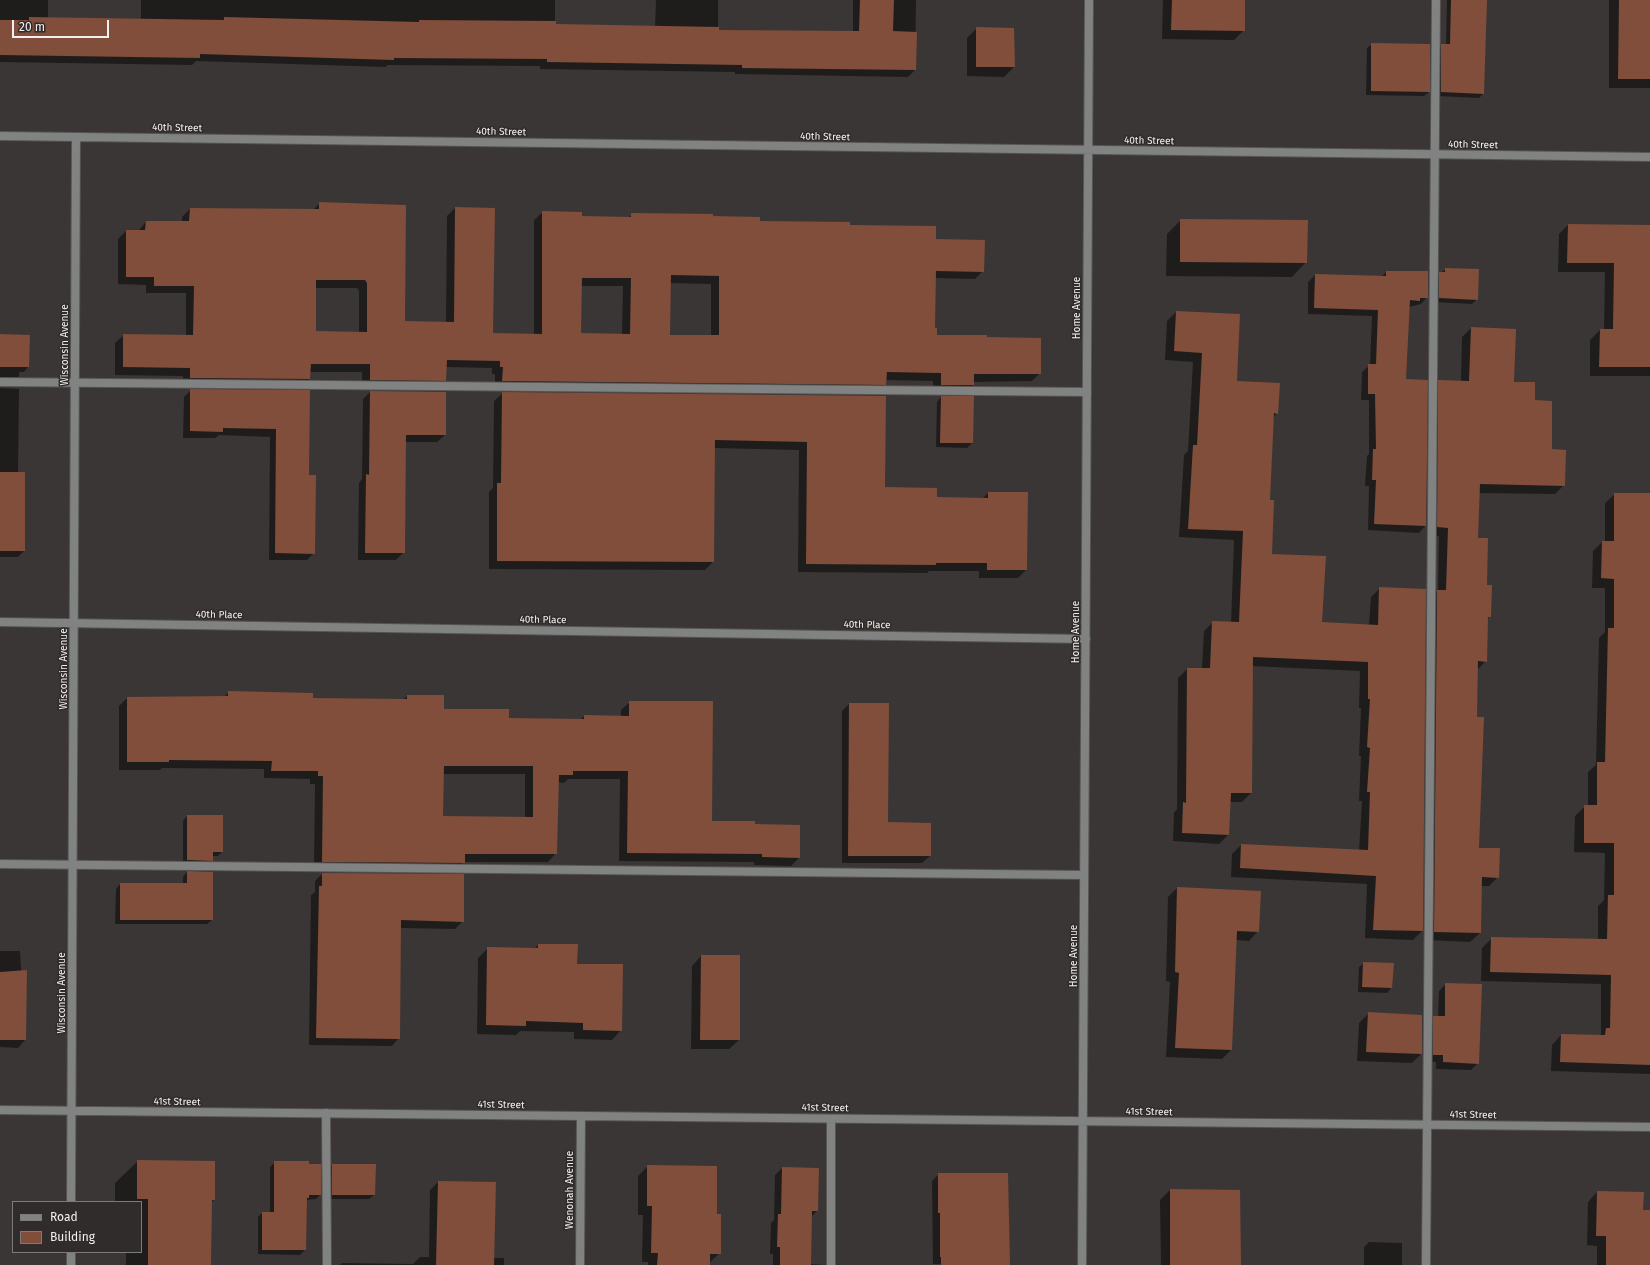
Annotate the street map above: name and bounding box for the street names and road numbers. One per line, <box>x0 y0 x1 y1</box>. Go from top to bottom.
street label: 40th Street <box>152 122 202 134</box>
street label: 40th Street <box>476 126 526 138</box>
street label: 40th Street <box>800 131 850 143</box>
street label: 40th Street <box>1124 135 1174 147</box>
street label: 40th Street <box>1448 139 1498 151</box>
street label: Home Avenue <box>1071 277 1083 339</box>
street label: Wisconsin Avenue <box>59 304 71 386</box>
street label: Home Avenue <box>1070 601 1082 663</box>
street label: 40th Place <box>195 609 243 621</box>
street label: 40th Place <box>519 614 567 626</box>
street label: 40th Place <box>843 619 891 631</box>
street label: Wisconsin Avenue <box>58 628 70 710</box>
street label: Home Avenue <box>1068 925 1080 987</box>
street label: Wisconsin Avenue <box>56 952 68 1034</box>
street label: 41st Street <box>153 1096 201 1108</box>
street label: 41st Street <box>477 1099 525 1111</box>
street label: 41st Street <box>801 1102 849 1114</box>
street label: 41st Street <box>1125 1106 1173 1118</box>
street label: 41st Street <box>1449 1109 1497 1121</box>
street label: Wenonah Avenue <box>564 1151 576 1229</box>

